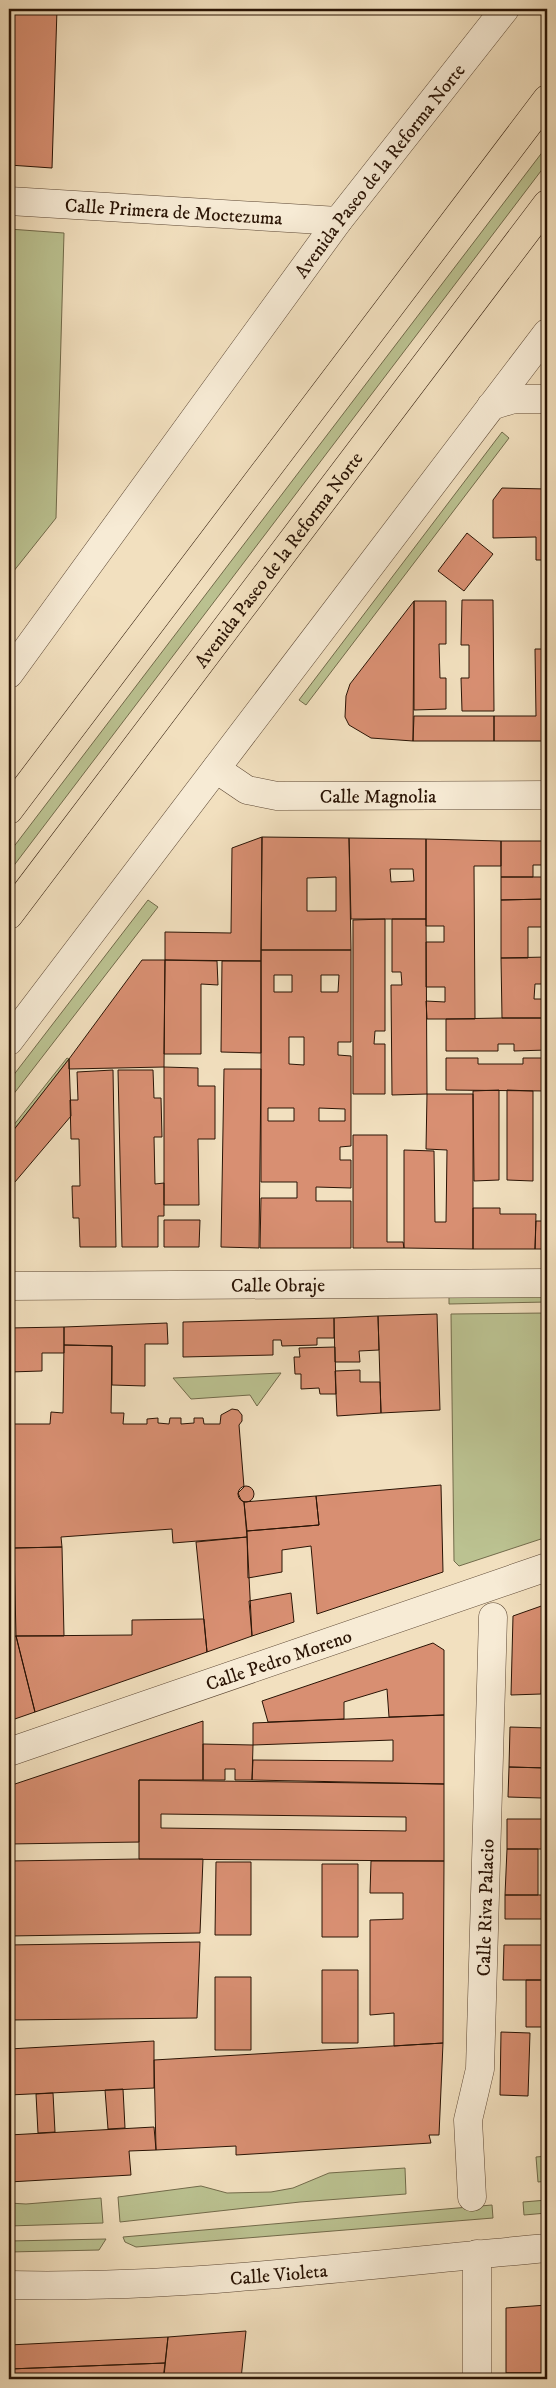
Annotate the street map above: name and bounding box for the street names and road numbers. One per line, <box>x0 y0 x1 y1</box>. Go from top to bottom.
street label: Avenida Paseo de la Reforma Norte <box>290 59 471 283</box>
street label: Calle Primera de Moctezuma <box>64 194 283 231</box>
street label: Avenida Paseo de la Reforma Norte <box>190 448 368 673</box>
street label: Calle Magnolia <box>320 785 436 809</box>
street label: Calle Obraje <box>231 1274 325 1298</box>
street label: Calle Pedro Moreno <box>203 1625 355 1696</box>
street label: Calle Riva Palacio <box>473 1839 500 1977</box>
street label: Calle Violeta <box>229 2260 329 2291</box>

